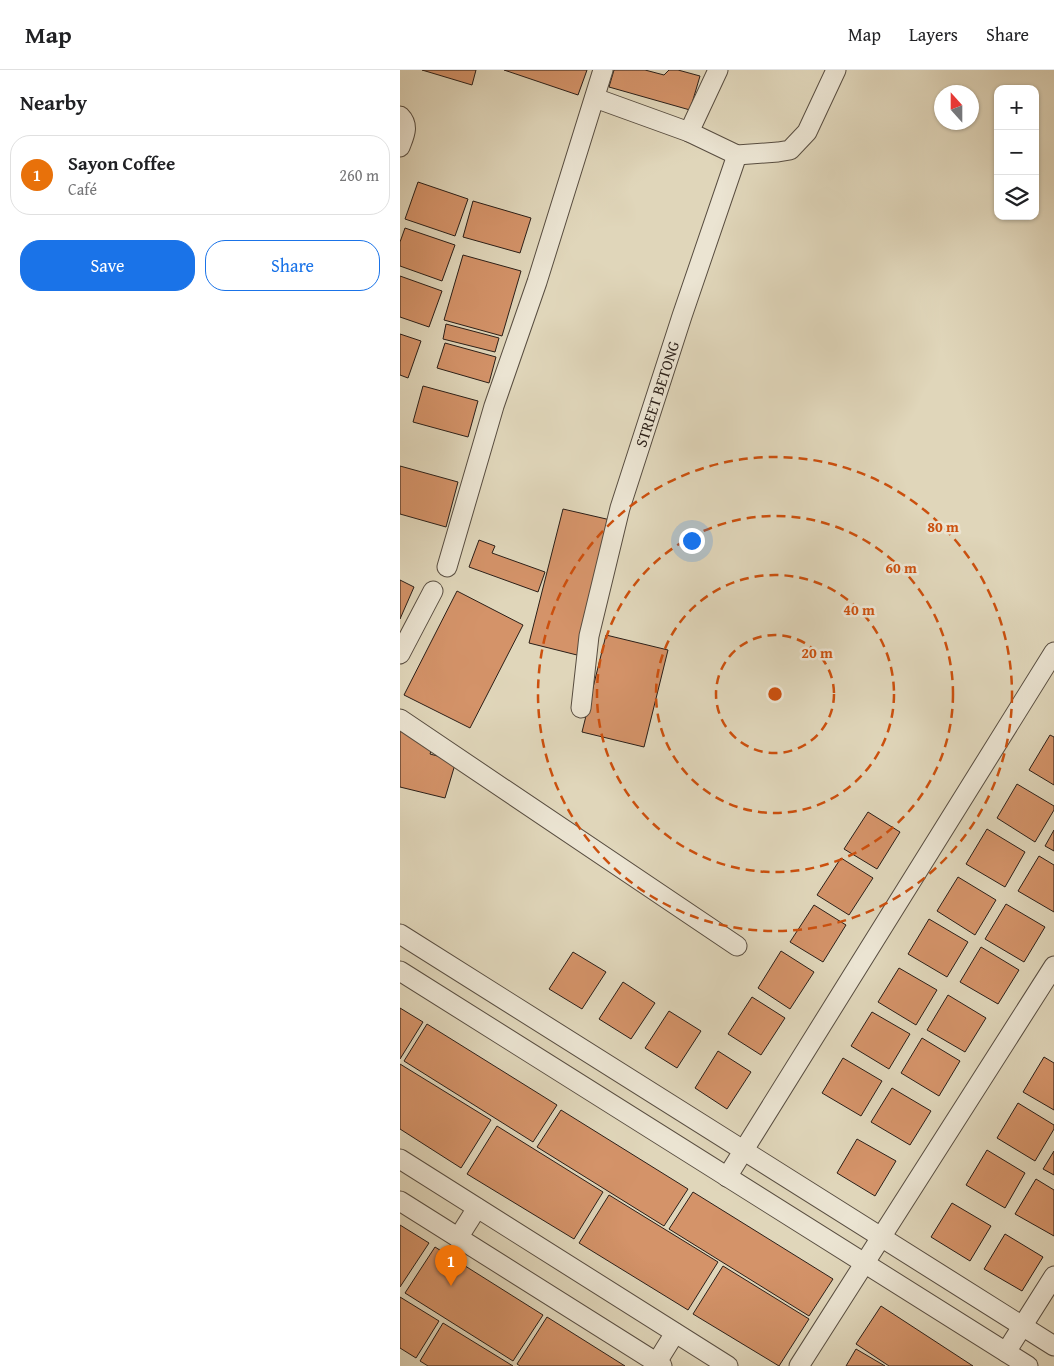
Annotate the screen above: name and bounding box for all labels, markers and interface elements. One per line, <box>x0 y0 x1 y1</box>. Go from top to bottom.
text: Map <box>25 17 72 52</box>
text: Map <box>848 21 881 48</box>
text: Layers <box>909 21 958 48</box>
text: Share <box>986 21 1029 48</box>
north arrow <box>934 85 979 130</box>
map controls <box>994 85 1039 220</box>
button: + <box>994 85 1039 130</box>
text: Nearby <box>20 87 87 118</box>
button: − <box>994 130 1039 175</box>
text: Sayon Coffee <box>68 149 175 177</box>
text: 1 <box>33 163 41 187</box>
text: 260 m <box>339 163 379 187</box>
button: layers <box>994 175 1039 220</box>
text: Café <box>68 177 97 201</box>
button: Save <box>20 240 195 291</box>
button: Share <box>205 240 380 291</box>
street label: STREET BETONG <box>628 337 685 450</box>
text: 80 m <box>927 516 959 537</box>
your location <box>679 528 705 554</box>
text: 60 m <box>885 557 917 578</box>
text: 40 m <box>843 599 875 620</box>
text: 20 m <box>801 642 833 663</box>
centre of rings <box>766 685 784 703</box>
pin: 1 <box>435 1245 467 1286</box>

